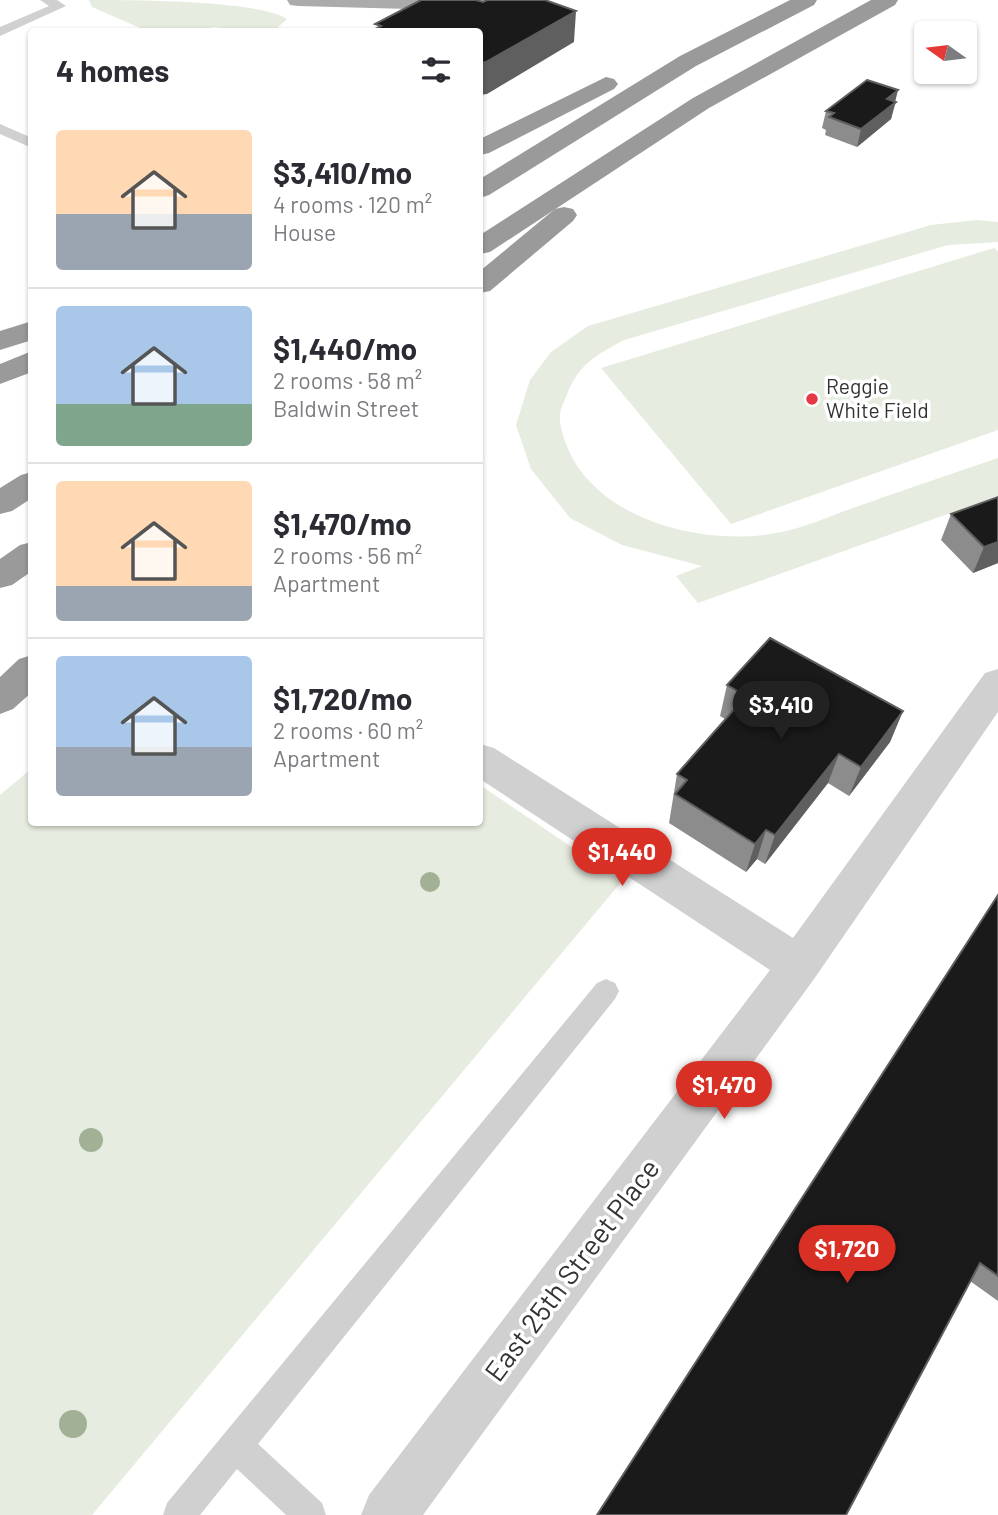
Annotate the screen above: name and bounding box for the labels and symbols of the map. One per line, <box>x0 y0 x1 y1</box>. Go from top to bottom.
north arrow <box>914 21 976 84</box>
place label: Reggie White Field <box>826 373 929 422</box>
marker: Reggie White Field <box>804 391 820 407</box>
pin: $3,410 <box>724 682 838 741</box>
pin: $1,440 <box>565 828 679 888</box>
pin: $1,470 <box>667 1062 781 1121</box>
street label: East 25th Street Place <box>477 1152 666 1387</box>
pin: $1,720 <box>790 1226 904 1285</box>

